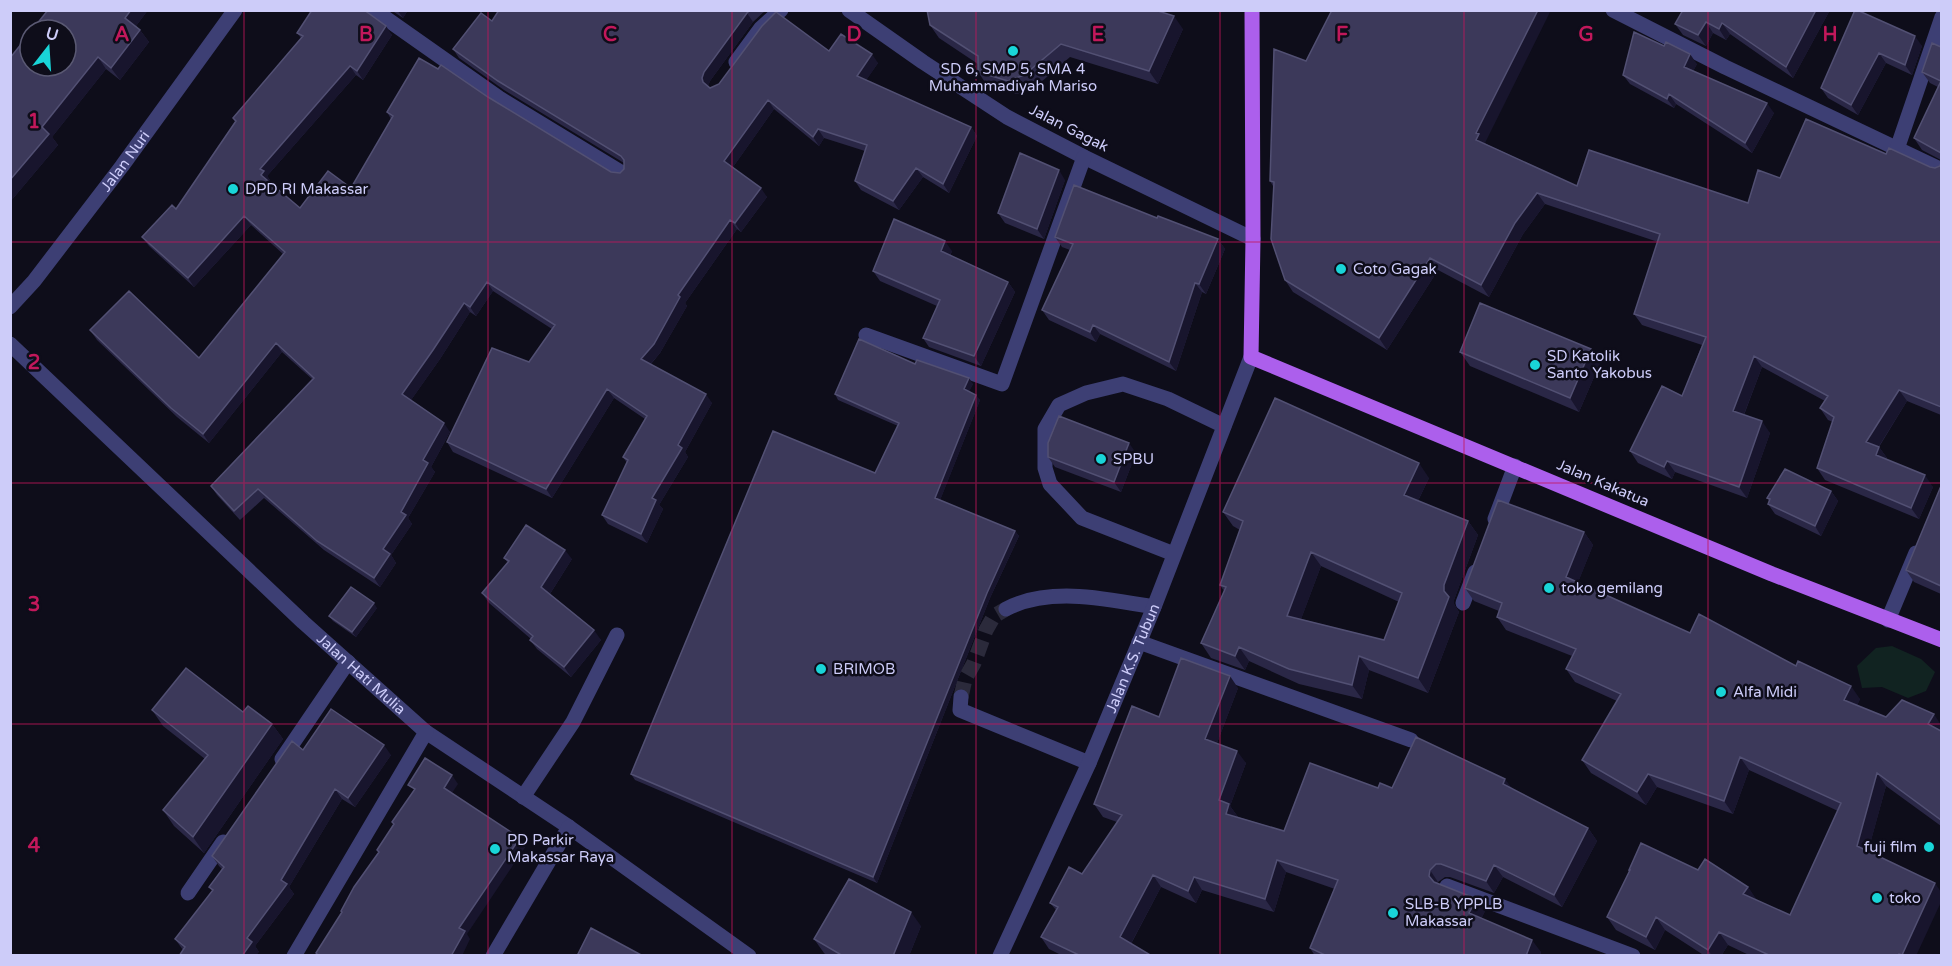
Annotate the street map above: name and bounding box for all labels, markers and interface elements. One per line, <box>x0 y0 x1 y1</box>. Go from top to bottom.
north arrow <box>18 18 78 78</box>
text: U <box>43 23 61 46</box>
text: A <box>115 23 130 47</box>
text: B <box>359 23 373 47</box>
text: C <box>603 23 617 47</box>
text: D <box>846 23 862 47</box>
text: E <box>1092 23 1105 47</box>
text: F <box>1336 23 1348 47</box>
text: G <box>1578 23 1594 47</box>
text: H <box>1822 23 1838 47</box>
marker: SD 6, SMP 5, SMA 4 Muhammadiyah Mariso <box>1006 44 1020 58</box>
place label: SD 6, SMP 5, SMA 4 Muhammadiyah Mariso <box>929 60 1097 95</box>
street label: Jalan Gagak <box>1026 100 1112 156</box>
text: 1 <box>28 110 40 134</box>
street label: Jalan Nuri <box>97 127 154 195</box>
place label: DPD RI Makassar <box>245 180 369 198</box>
marker: DPD RI Makassar <box>226 182 240 196</box>
place label: Coto Gagak <box>1353 260 1437 278</box>
marker: Coto Gagak <box>1334 262 1348 276</box>
place label: SD Katolik Santo Yakobus <box>1547 347 1652 382</box>
text: 2 <box>28 351 40 375</box>
marker: SD Katolik Santo Yakobus <box>1528 358 1542 372</box>
place label: SPBU <box>1113 450 1154 468</box>
marker: SPBU <box>1094 452 1108 466</box>
street label: Jalan Kakatua <box>1554 455 1652 511</box>
place label: toko gemilang <box>1561 579 1663 597</box>
marker: toko gemilang <box>1542 581 1556 595</box>
text: 3 <box>28 593 40 617</box>
street label: Jalan K.S. Tubun <box>1102 601 1163 716</box>
street label: Jalan Hati Mulia <box>313 630 409 718</box>
place label: BRIMOB <box>833 660 895 678</box>
marker: BRIMOB <box>814 662 828 676</box>
place label: Alfa Midi <box>1733 683 1797 701</box>
marker: Alfa Midi <box>1714 685 1728 699</box>
place label: PD Parkir Makassar Raya <box>507 831 614 866</box>
text: 4 <box>28 834 41 858</box>
place label: fuji film <box>1864 838 1917 856</box>
marker: fuji film <box>1922 840 1936 854</box>
marker: PD Parkir Makassar Raya <box>488 842 502 856</box>
place label: toko <box>1889 889 1921 907</box>
marker: toko <box>1870 891 1884 905</box>
place label: SLB-B YPPLB Makassar <box>1405 895 1502 930</box>
marker: SLB-B YPPLB Makassar <box>1386 906 1400 920</box>

